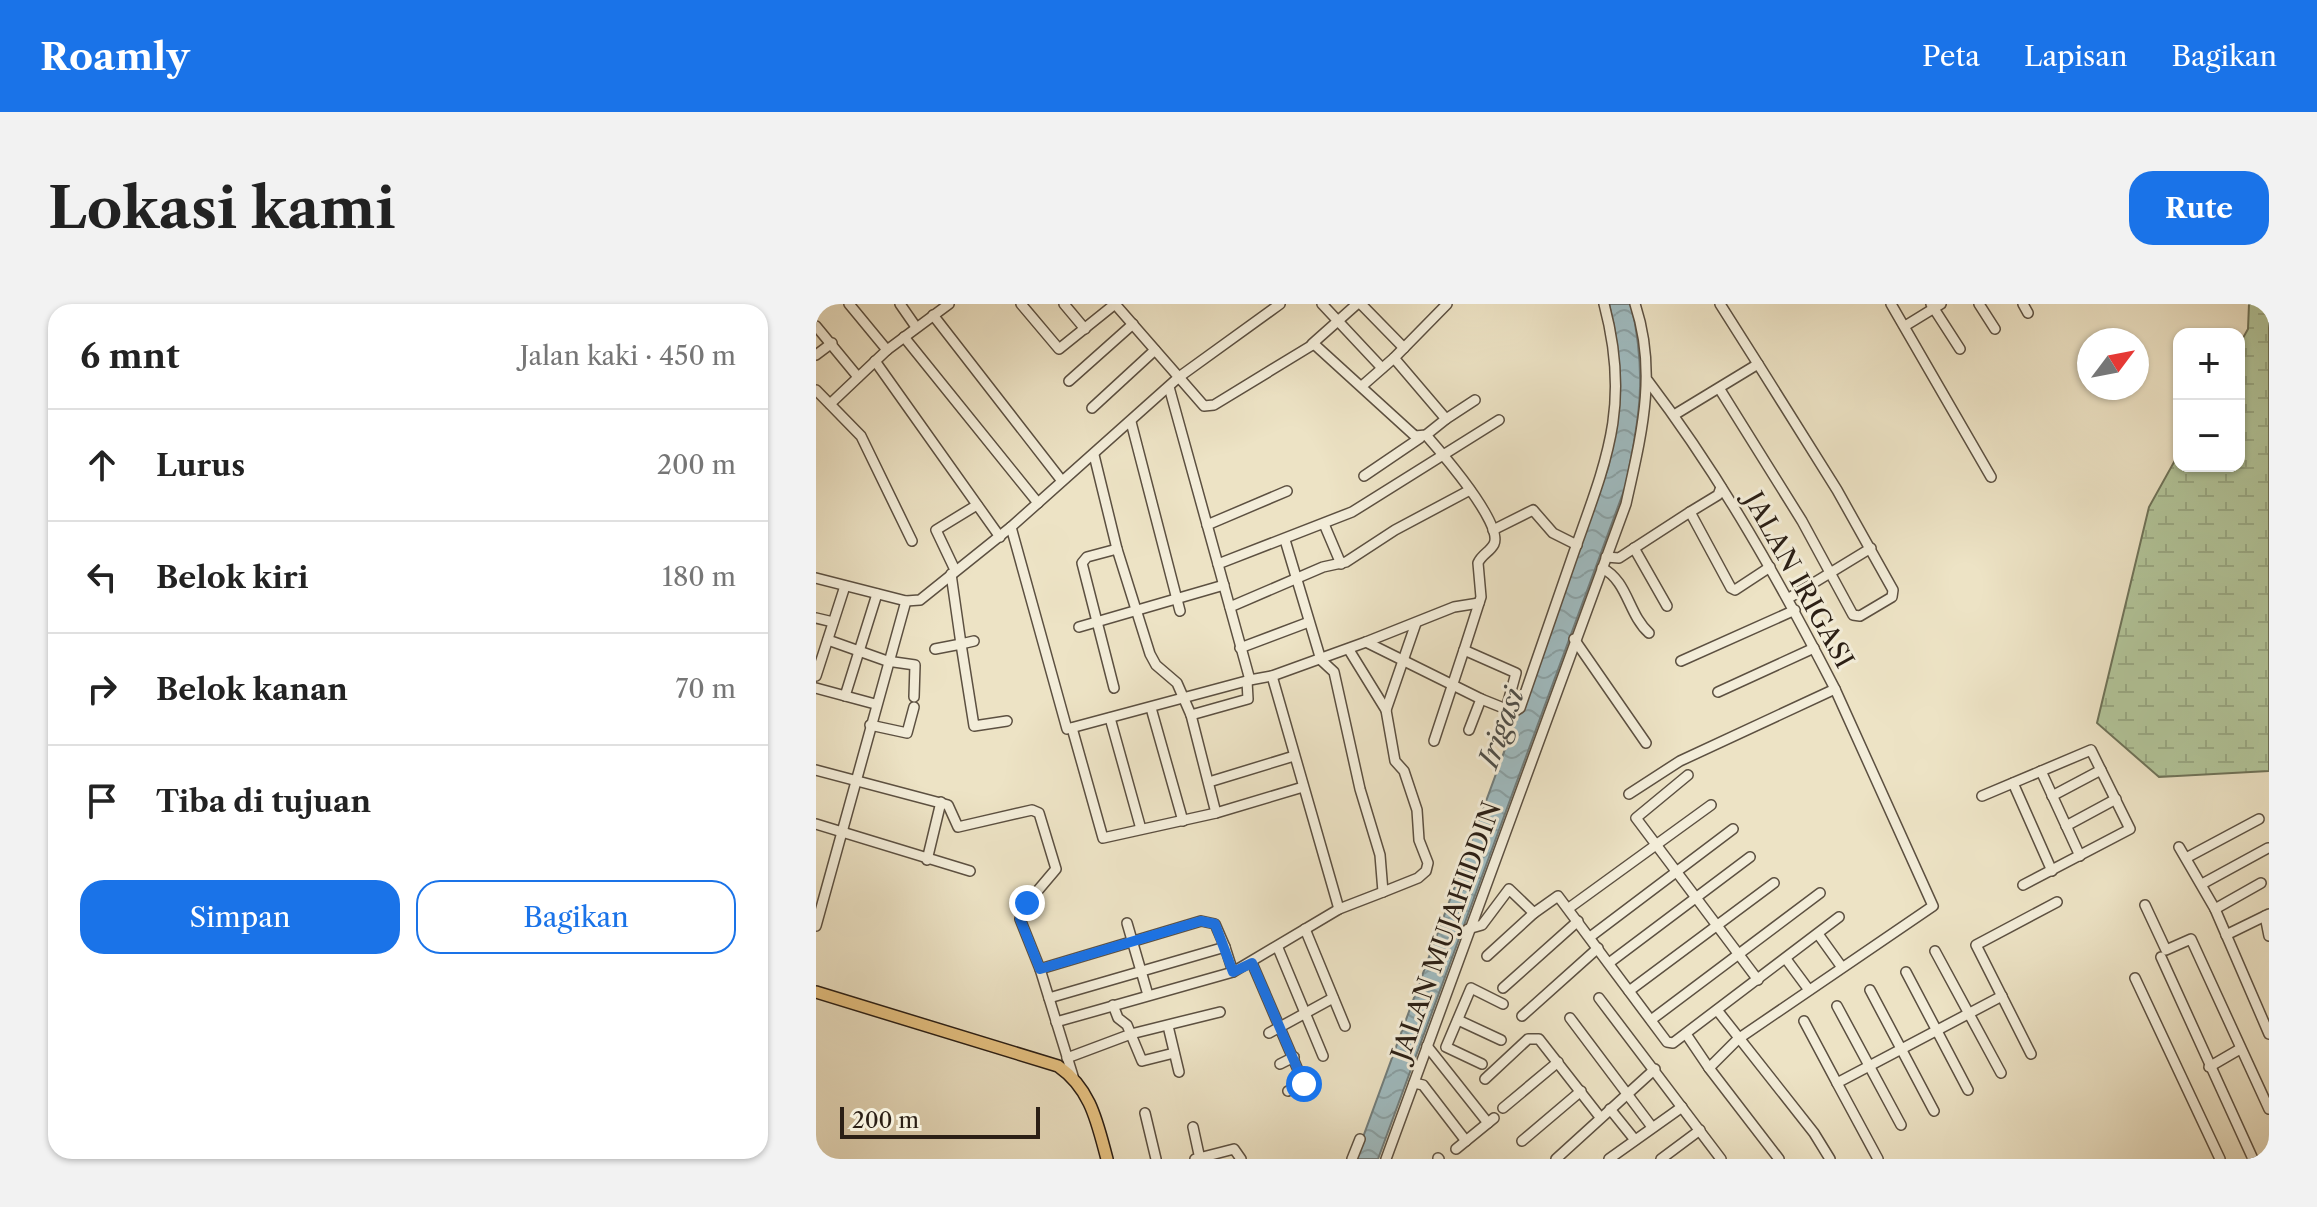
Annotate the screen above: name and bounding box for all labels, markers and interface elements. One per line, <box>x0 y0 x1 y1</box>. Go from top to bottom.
text: Roamly <box>40 33 189 80</box>
text: Peta <box>1922 39 1980 73</box>
text: Lapisan <box>2024 39 2127 73</box>
text: Bagikan <box>2171 39 2277 73</box>
button: Rute <box>2129 171 2269 245</box>
text: Lokasi kami <box>48 174 395 243</box>
north arrow <box>2077 328 2149 400</box>
map controls <box>2173 328 2245 472</box>
button: + <box>2173 328 2245 400</box>
text: 6 mnt <box>80 335 180 377</box>
text: Jalan kaki · 450 m <box>520 340 736 372</box>
button: − <box>2173 400 2245 472</box>
icon: ahead <box>80 443 124 487</box>
text: Lurus <box>156 447 245 484</box>
text: 200 m <box>657 449 736 481</box>
street label: JALAN IRIGASI <box>1735 483 1861 674</box>
icon: left <box>80 555 124 599</box>
text: Belok kiri <box>156 559 308 596</box>
text: 180 m <box>662 561 736 593</box>
icon: right <box>80 667 124 711</box>
text: Belok kanan <box>156 671 348 708</box>
text: 70 m <box>676 673 736 705</box>
water label: Irigasi <box>1470 681 1532 774</box>
icon: arrive <box>80 779 124 823</box>
text: Tiba di tujuan <box>156 783 371 820</box>
street label: JALAN MUJAHIDDIN <box>1383 797 1508 1069</box>
button: Simpan <box>80 880 400 954</box>
button: Bagikan <box>416 880 736 954</box>
route end <box>1009 885 1045 921</box>
route start <box>1286 1066 1322 1102</box>
scale bar <box>840 1103 1040 1139</box>
text: 200 m <box>852 1107 919 1134</box>

